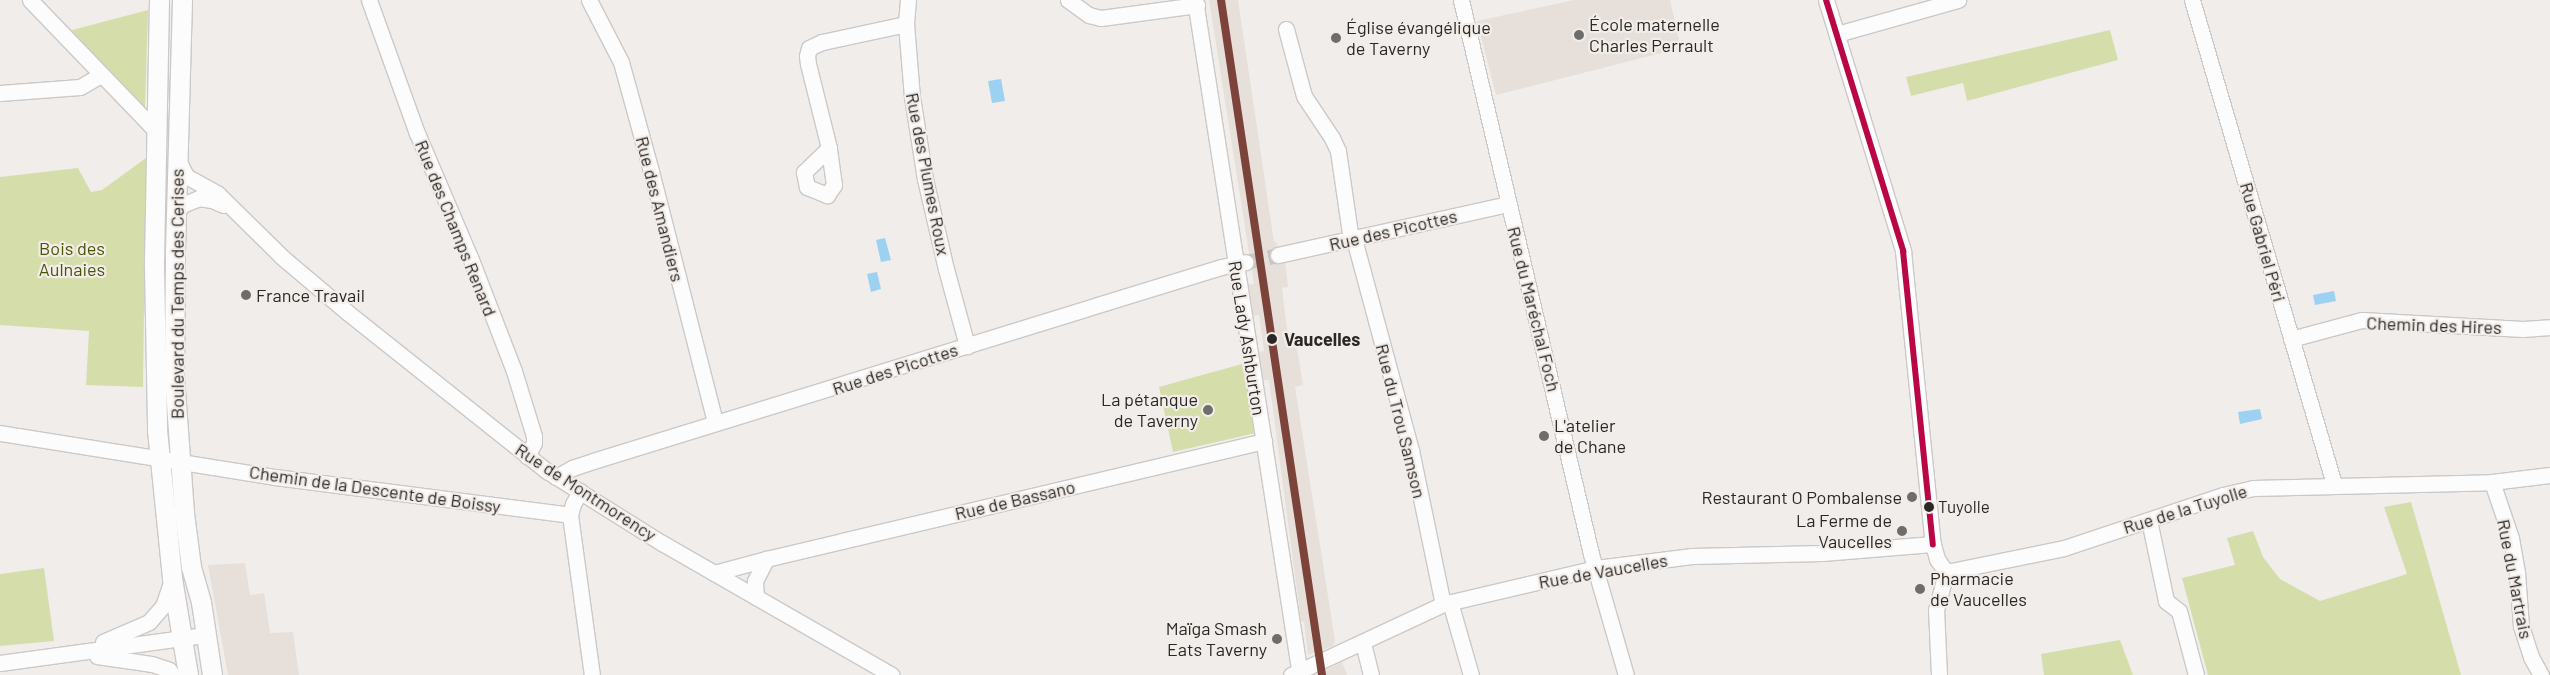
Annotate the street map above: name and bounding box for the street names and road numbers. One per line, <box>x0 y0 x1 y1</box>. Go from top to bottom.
street label: Rue des Plumes Roux <box>902 91 954 257</box>
street label: Rue des Amandiers <box>631 134 689 284</box>
street label: Rue des Champs Renard <box>411 137 501 319</box>
street label: Boulevard du Temps des Cerises <box>166 169 188 419</box>
street label: Rue Gabriel Péri <box>2236 180 2290 304</box>
street label: Rue des Picottes <box>1327 205 1459 255</box>
street label: Rue du Maréchal Foch <box>1503 224 1565 394</box>
street label: Rue Lady Ashburton <box>1224 259 1270 417</box>
street label: Chemin des Hires <box>2366 312 2502 338</box>
street label: Rue des Picottes <box>830 339 960 399</box>
street label: Rue du Trou Samson <box>1371 342 1431 500</box>
street label: Rue de Montmorency <box>512 438 660 546</box>
street label: Chemin de la Descente de Boissy <box>248 461 502 517</box>
street label: Rue de Bassano <box>953 476 1077 524</box>
street label: Rue de la Tuyolle <box>2120 480 2250 538</box>
street label: Rue du Martrais <box>2493 517 2537 641</box>
street label: Rue de Vaucelles <box>1537 549 1669 593</box>

